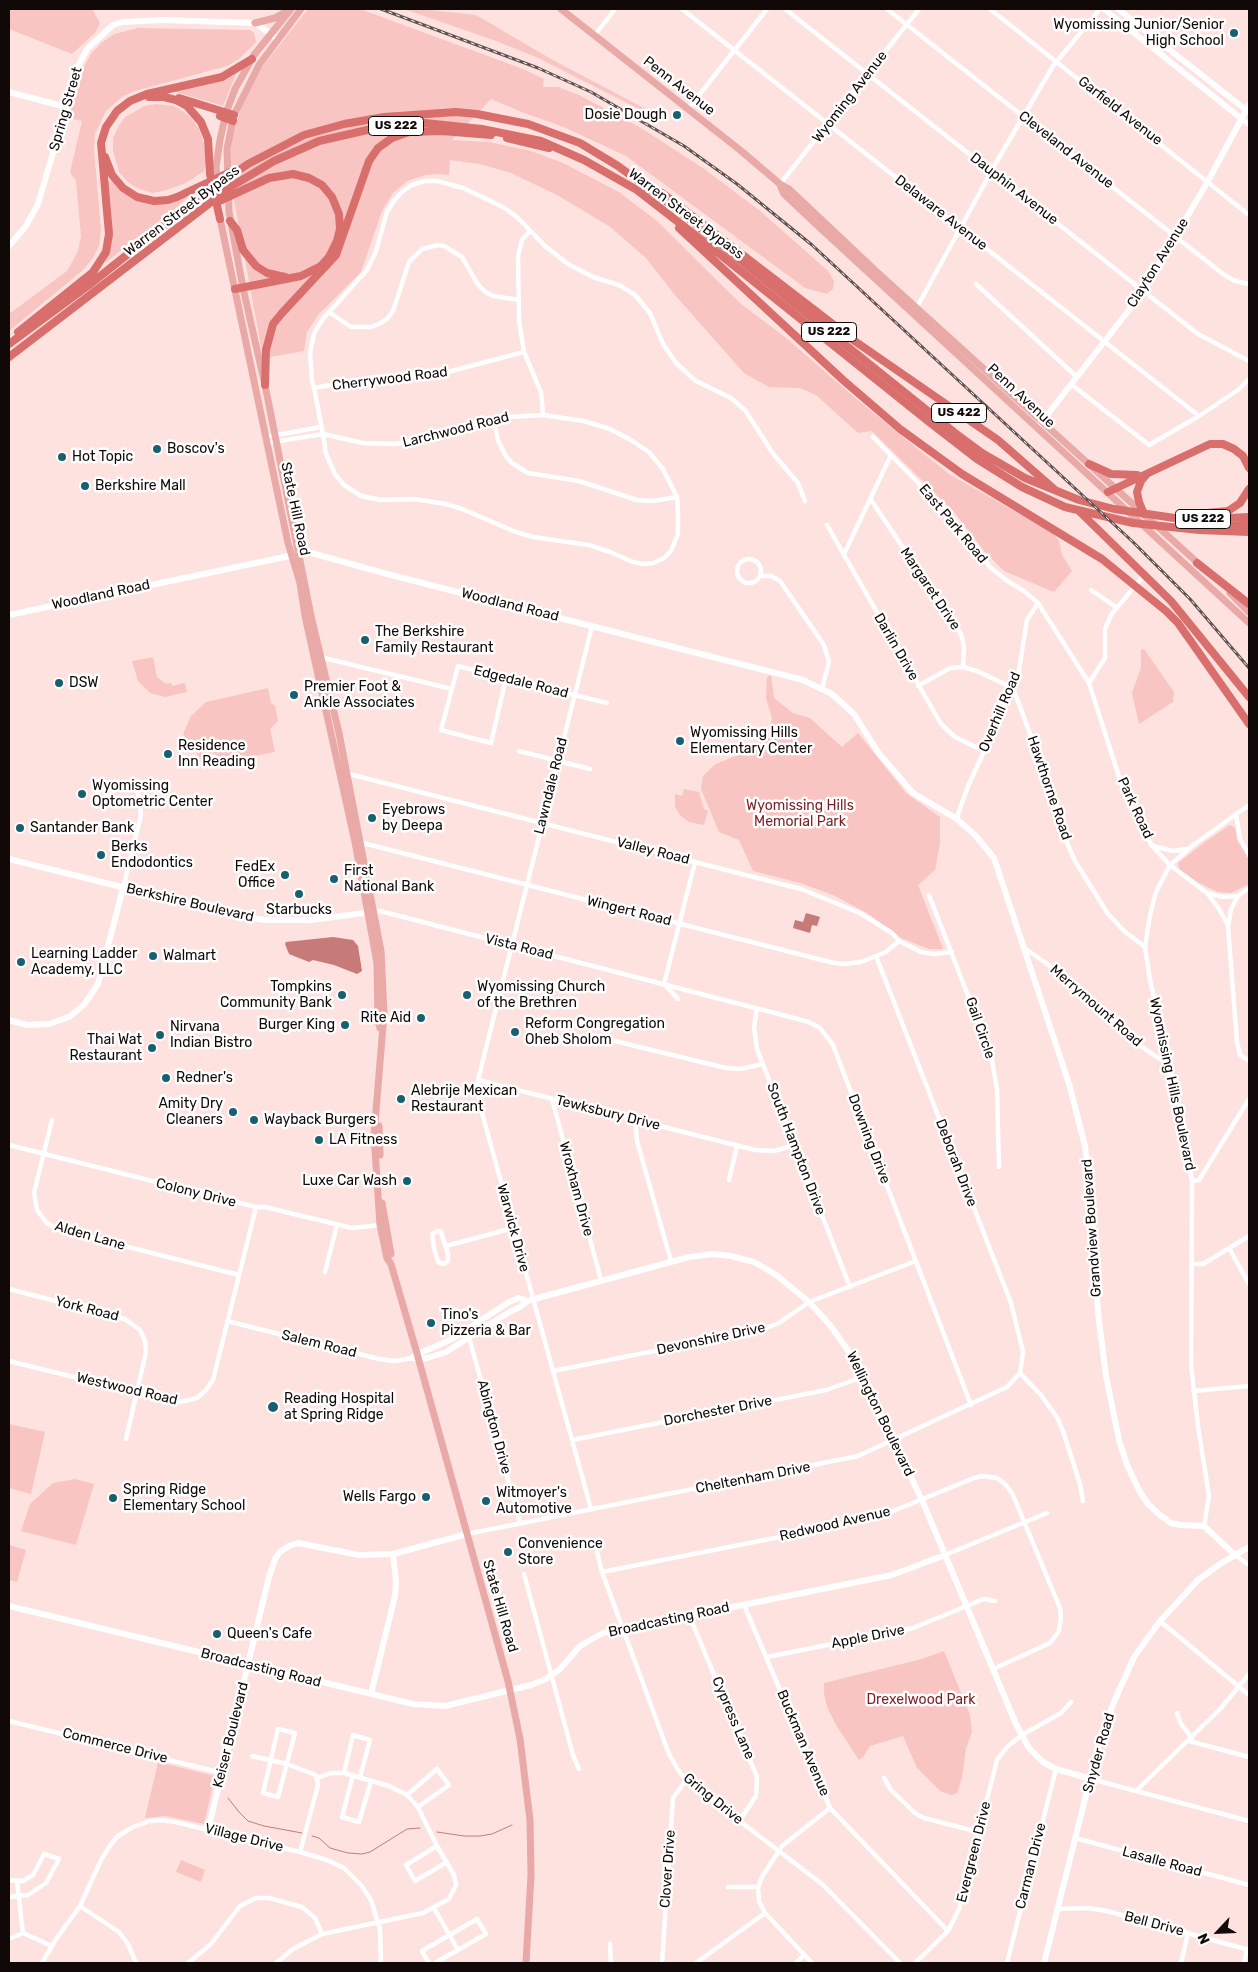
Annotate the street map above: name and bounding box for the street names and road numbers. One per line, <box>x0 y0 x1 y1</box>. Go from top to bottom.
street label: Wyoming Avenue <box>809 48 891 146</box>
street label: Penn Avenue <box>640 53 718 119</box>
street label: Spring Street <box>46 65 86 153</box>
street label: Garfield Avenue <box>1075 73 1165 149</box>
street label: Cleveland Avenue <box>1015 108 1117 192</box>
road number: US 222 <box>368 116 424 136</box>
street label: Dauphin Avenue <box>967 149 1061 229</box>
street label: Warren Street Bypass <box>121 162 243 260</box>
street label: Warren Street Bypass <box>625 165 747 263</box>
street label: Delaware Avenue <box>891 172 991 254</box>
street label: Clayton Avenue <box>1124 215 1192 311</box>
road number: US 222 <box>802 322 856 342</box>
street label: Penn Avenue <box>984 360 1058 432</box>
street label: Cherrywood Road <box>331 364 449 394</box>
road number: US 422 <box>932 403 986 422</box>
street label: Larchwood Road <box>401 409 511 451</box>
street label: State Hill Road <box>277 461 313 557</box>
street label: East Park Road <box>915 481 991 567</box>
road number: US 222 <box>1176 509 1230 528</box>
street label: Margaret Drive <box>896 545 964 633</box>
street label: Woodland Road <box>50 576 152 614</box>
street label: Woodland Road <box>460 585 560 625</box>
street label: Darlin Drive <box>870 610 922 684</box>
street label: Edgedale Road <box>472 662 570 702</box>
street label: Overhill Road <box>976 669 1024 755</box>
street label: Hawthorne Road <box>1023 734 1075 842</box>
street label: Lawndale Road <box>531 736 571 836</box>
street label: Park Road <box>1113 775 1157 841</box>
street label: Valley Road <box>615 834 691 868</box>
street label: Berkshire Boulevard <box>124 880 256 926</box>
street label: Wingert Road <box>585 892 673 930</box>
street label: Vista Road <box>483 930 555 964</box>
street label: Merrymount Road <box>1046 961 1146 1051</box>
street label: Gail Circle <box>962 995 998 1061</box>
street label: Wyomissing Hills Boulevard <box>1145 996 1199 1172</box>
street label: South Hampton Drive <box>763 1081 829 1217</box>
street label: Tewksbury Drive <box>554 1092 662 1134</box>
street label: Downing Drive <box>844 1092 894 1186</box>
street label: Deborah Drive <box>932 1117 980 1209</box>
street label: Wroxham Drive <box>555 1140 597 1238</box>
street label: Grandview Boulevard <box>1079 1158 1105 1298</box>
street label: Colony Drive <box>154 1175 238 1211</box>
street label: Warwick Drive <box>493 1182 533 1274</box>
street label: Alden Lane <box>53 1218 127 1254</box>
street label: York Road <box>53 1293 121 1325</box>
street label: Devonshire Drive <box>655 1319 767 1359</box>
street label: Salem Road <box>280 1327 358 1361</box>
street label: Wellington Boulevard <box>842 1349 918 1479</box>
street label: Westwood Road <box>75 1369 179 1409</box>
street label: Abington Drive <box>473 1378 515 1476</box>
street label: Dorchester Drive <box>662 1392 774 1430</box>
street label: Cheltenham Drive <box>694 1459 812 1497</box>
street label: Redwood Avenue <box>778 1503 892 1545</box>
street label: State Hill Road <box>479 1558 521 1654</box>
street label: Broadcasting Road <box>607 1599 731 1641</box>
street label: Apple Drive <box>830 1622 906 1652</box>
street label: Broadcasting Road <box>199 1645 323 1691</box>
street label: Cypress Lane <box>708 1674 758 1762</box>
street label: Keiser Boulevard <box>210 1680 252 1790</box>
street label: Buckman Avenue <box>773 1687 833 1799</box>
street label: Snyder Road <box>1080 1711 1118 1795</box>
street label: Commerce Drive <box>61 1725 169 1767</box>
street label: Gring Drive <box>680 1770 746 1828</box>
street label: Evergreen Drive <box>953 1800 995 1904</box>
street label: Village Drive <box>203 1820 285 1856</box>
street label: Carman Drive <box>1012 1821 1050 1911</box>
street label: Clover Drive <box>657 1829 679 1909</box>
street label: Lasalle Road <box>1120 1843 1204 1881</box>
street label: Bell Drive <box>1122 1908 1186 1940</box>

